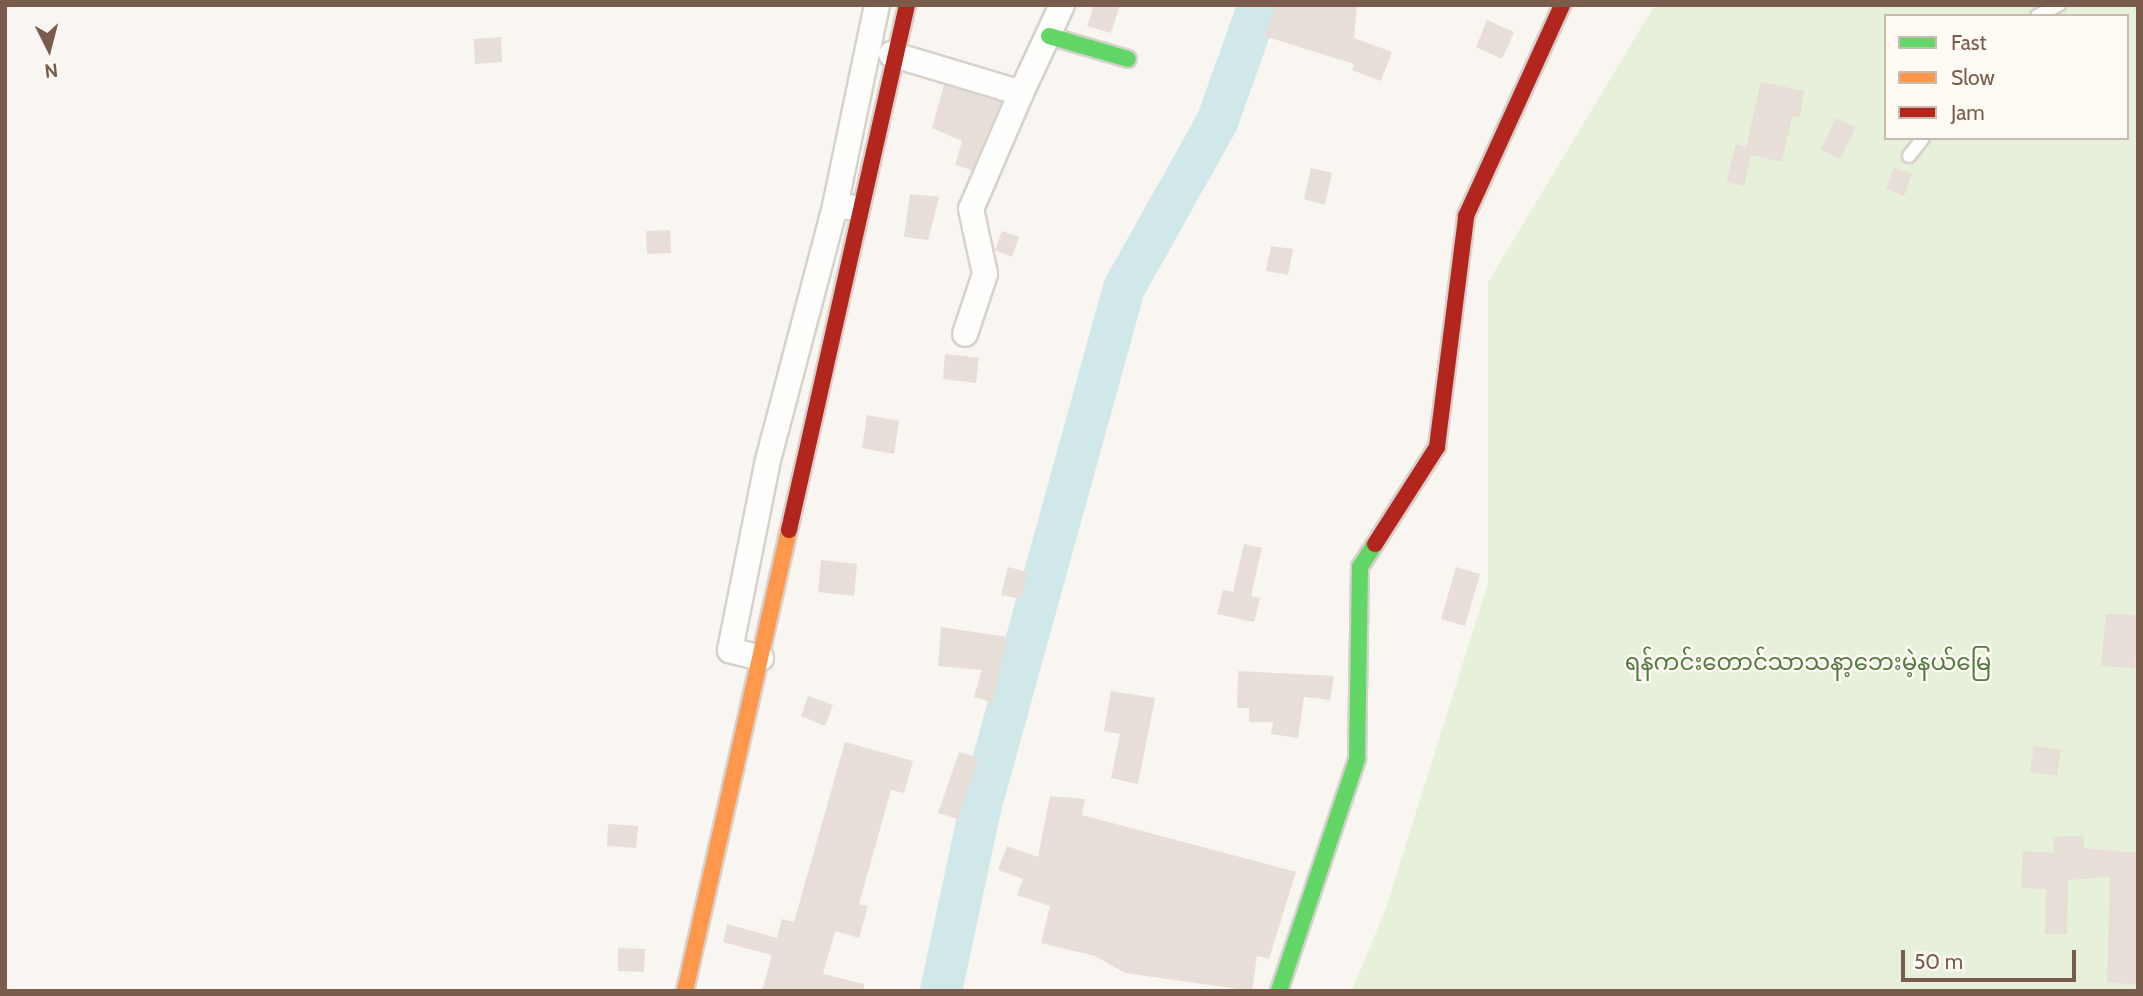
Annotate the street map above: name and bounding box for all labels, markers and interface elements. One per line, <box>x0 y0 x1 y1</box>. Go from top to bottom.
north arrow <box>14 14 84 84</box>
legend <box>1884 14 2129 140</box>
text: Fast <box>1951 30 1987 55</box>
text: N <box>43 58 59 83</box>
text: Slow <box>1951 65 1995 90</box>
text: Jam <box>1951 100 1985 125</box>
park label: ရန်ကင်းတောင်သာသနာ့ဘေးမဲ့နယ်မြေ <box>1625 648 1991 676</box>
scale bar <box>1905 936 2080 980</box>
text: 50 m <box>1914 949 1963 974</box>

